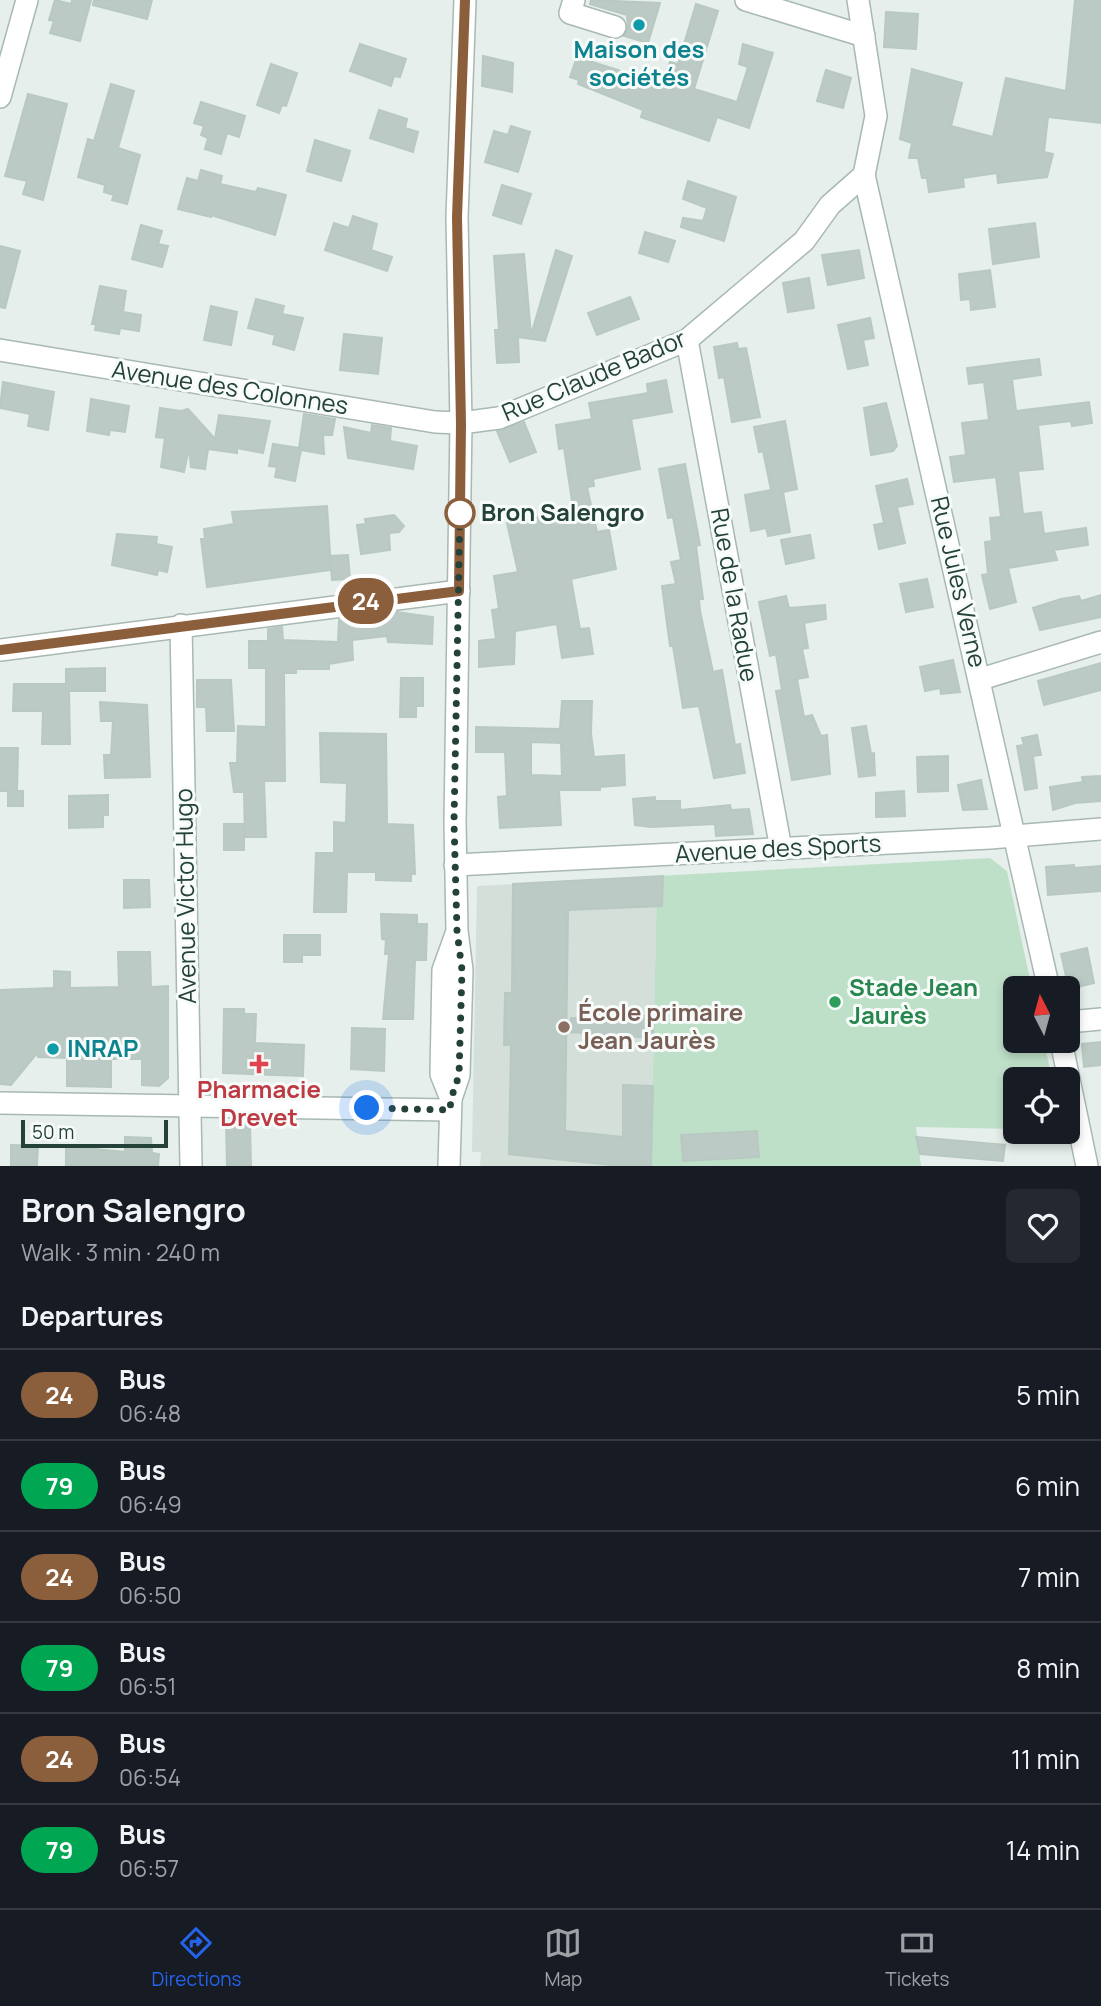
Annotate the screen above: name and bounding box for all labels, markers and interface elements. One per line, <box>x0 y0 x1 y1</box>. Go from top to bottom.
marker: Maison des sociétés <box>631 17 647 33</box>
place label: Maison des sociétés <box>574 32 704 93</box>
street label: Rue Claude Bador <box>496 321 691 428</box>
street label: Avenue des Colonnes <box>110 352 351 421</box>
street label: Rue Jules Verne <box>924 493 995 670</box>
place label: Bron Salengro <box>481 495 645 528</box>
marker: Bron Salengro <box>445 498 475 528</box>
street label: Rue de la Radue <box>704 505 767 684</box>
line badge: 24 <box>334 578 398 624</box>
text: 24 <box>352 584 380 617</box>
street label: Avenue Victor Hugo <box>166 788 203 1004</box>
street label: Avenue des Sports <box>674 826 882 869</box>
place label: Stade Jean Jaurès <box>849 970 978 1031</box>
north arrow <box>1003 976 1080 1054</box>
map controls <box>1003 976 1080 1144</box>
marker: Stade Jean Jaurès <box>827 994 843 1010</box>
place label: École primaire Jean Jaurès <box>578 995 743 1056</box>
marker: École primaire Jean Jaurès <box>556 1019 572 1035</box>
place label: INRAP <box>67 1031 138 1064</box>
marker: INRAP <box>45 1041 61 1057</box>
marker: Pharmacie Drevet <box>251 1056 267 1072</box>
button: locate <box>1003 1067 1080 1144</box>
place label: Pharmacie Drevet <box>197 1072 321 1133</box>
your location <box>349 1090 384 1125</box>
scale bar <box>21 1117 168 1149</box>
text: 50 m <box>32 1119 74 1145</box>
text: Bron Salengro <box>21 1187 246 1232</box>
button: heart <box>1006 1189 1080 1263</box>
text: Walk · 3 min · 240 m <box>21 1236 220 1268</box>
text: Departures <box>21 1298 163 1334</box>
text: Bus <box>119 1361 166 1397</box>
text: 5 min <box>1016 1377 1080 1413</box>
text: 24 <box>45 1378 74 1411</box>
text: 06:48 <box>119 1397 181 1429</box>
text: Bus <box>119 1452 166 1488</box>
text: 6 min <box>1015 1468 1080 1504</box>
text: 79 <box>46 1469 73 1502</box>
text: 06:49 <box>119 1488 182 1520</box>
text: Bus <box>119 1543 166 1579</box>
text: 7 min <box>1018 1559 1080 1595</box>
text: 24 <box>45 1560 74 1593</box>
text: 06:50 <box>119 1579 182 1611</box>
text: Bus <box>119 1634 166 1670</box>
text: 8 min <box>1016 1650 1080 1686</box>
text: 79 <box>46 1651 73 1684</box>
text: 06:51 <box>119 1670 176 1702</box>
text: Bus <box>119 1725 166 1761</box>
text: 11 min <box>1011 1741 1080 1777</box>
text: 24 <box>45 1742 74 1775</box>
text: 06:54 <box>119 1761 181 1793</box>
text: Bus <box>119 1816 166 1852</box>
text: 14 min <box>1006 1832 1080 1868</box>
text: 79 <box>46 1833 73 1866</box>
text: 06:57 <box>119 1852 179 1884</box>
tab: Directions <box>151 1924 241 1992</box>
tab: Map <box>544 1924 582 1992</box>
tab: Tickets <box>885 1924 950 1992</box>

